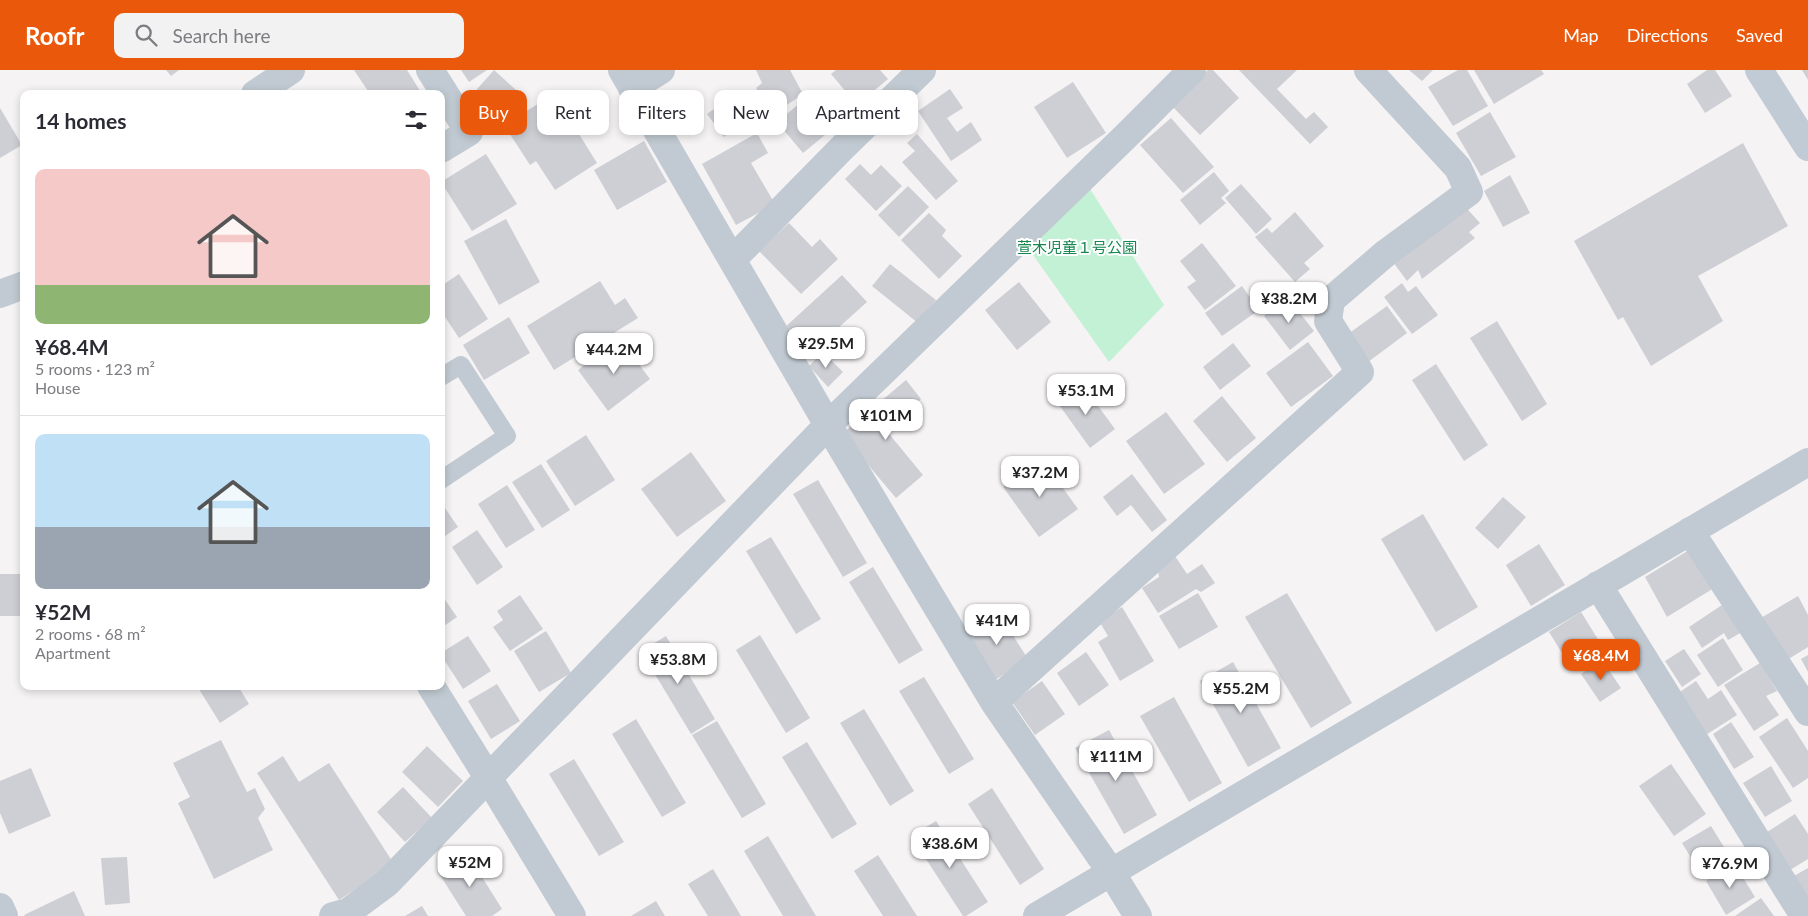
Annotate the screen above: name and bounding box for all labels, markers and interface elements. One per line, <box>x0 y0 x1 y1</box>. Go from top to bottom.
search box <box>114 13 464 58</box>
text: Roofr <box>25 21 84 50</box>
icon: search <box>132 21 160 49</box>
text: Search here <box>172 24 270 47</box>
text: Map <box>1563 24 1599 46</box>
text: Directions <box>1627 24 1708 46</box>
text: Saved <box>1736 24 1783 46</box>
chip: Buy <box>460 90 527 135</box>
chip: Rent <box>537 90 609 135</box>
chip: Filters <box>619 90 704 135</box>
chip: New <box>714 90 787 135</box>
chip: Apartment <box>797 90 918 135</box>
icon: filters <box>402 106 430 134</box>
text: 14 homes <box>35 108 126 133</box>
icon: home <box>188 201 278 291</box>
park label: 萱木児童１号公園 <box>1017 238 1137 256</box>
pin: ¥38.2M <box>1248 282 1330 324</box>
text: ¥38.2M <box>1261 288 1317 307</box>
pin: ¥29.5M <box>785 326 867 369</box>
pin: ¥44.2M <box>573 332 655 375</box>
text: ¥29.5M <box>798 333 854 352</box>
text: ¥68.4M <box>35 334 109 359</box>
text: ¥44.2M <box>586 339 642 358</box>
text: 5 rooms · 123 m² <box>35 359 155 378</box>
pin: ¥53.1M <box>1045 374 1127 416</box>
text: House <box>35 378 80 397</box>
text: ¥53.1M <box>1058 380 1114 399</box>
pin: ¥101M <box>851 398 921 441</box>
text: ¥101M <box>860 405 912 424</box>
pin: ¥37.2M <box>999 456 1081 498</box>
text: ¥37.2M <box>1012 462 1068 481</box>
icon: home <box>188 467 278 557</box>
text: ¥52M <box>35 599 91 624</box>
pin: ¥41M <box>967 604 1027 646</box>
text: ¥41M <box>976 610 1018 629</box>
text: 2 rooms · 68 m² <box>35 624 146 643</box>
pin: ¥68.4M <box>1560 638 1642 681</box>
pin: ¥53.8M <box>637 642 719 685</box>
text: Apartment <box>35 643 110 662</box>
text: ¥68.4M <box>1573 645 1629 664</box>
text: ¥53.8M <box>650 649 706 668</box>
pin: ¥55.2M <box>1200 672 1282 714</box>
text: ¥55.2M <box>1213 678 1269 697</box>
pin: ¥111M <box>1081 740 1151 782</box>
text: ¥111M <box>1090 746 1142 765</box>
pin: ¥38.6M <box>909 826 991 869</box>
text: ¥38.6M <box>922 833 978 852</box>
pin: ¥52M <box>440 846 500 888</box>
pin: ¥76.9M <box>1689 846 1771 889</box>
text: ¥52M <box>449 852 491 871</box>
text: ¥76.9M <box>1702 853 1758 872</box>

